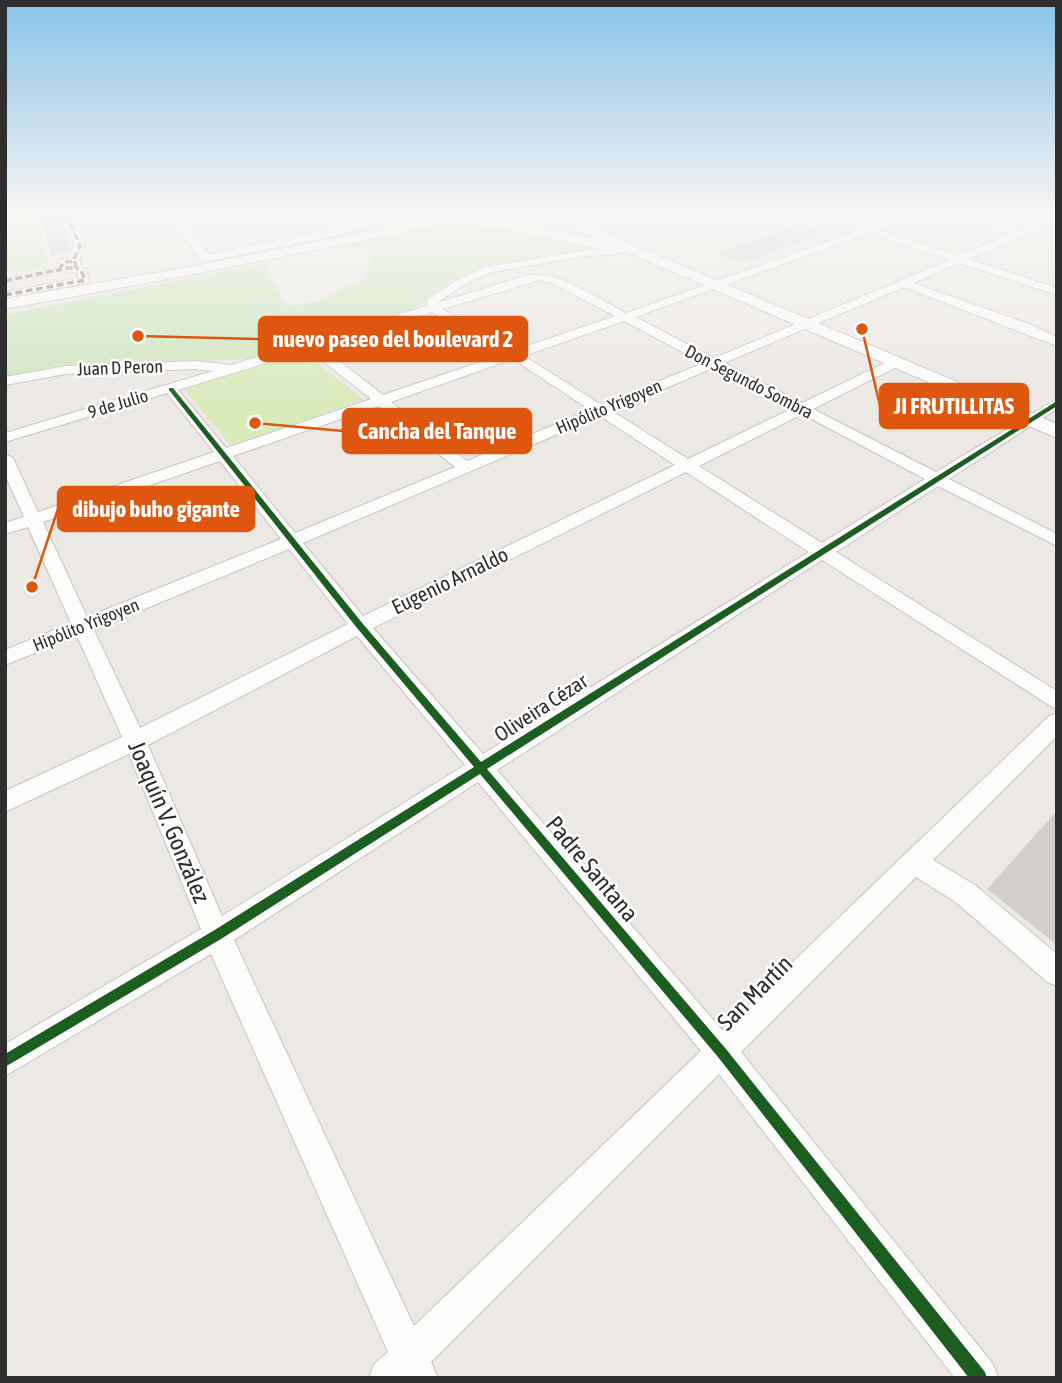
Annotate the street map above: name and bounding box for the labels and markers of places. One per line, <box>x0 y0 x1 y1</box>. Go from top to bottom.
callout: nuevo paseo del boulevard 2 <box>259 317 527 361</box>
callout: JI FRUTILLITAS <box>880 384 1028 428</box>
callout: Cancha del Tanque <box>343 409 531 453</box>
callout: dibujo buho gigante <box>58 487 254 531</box>

